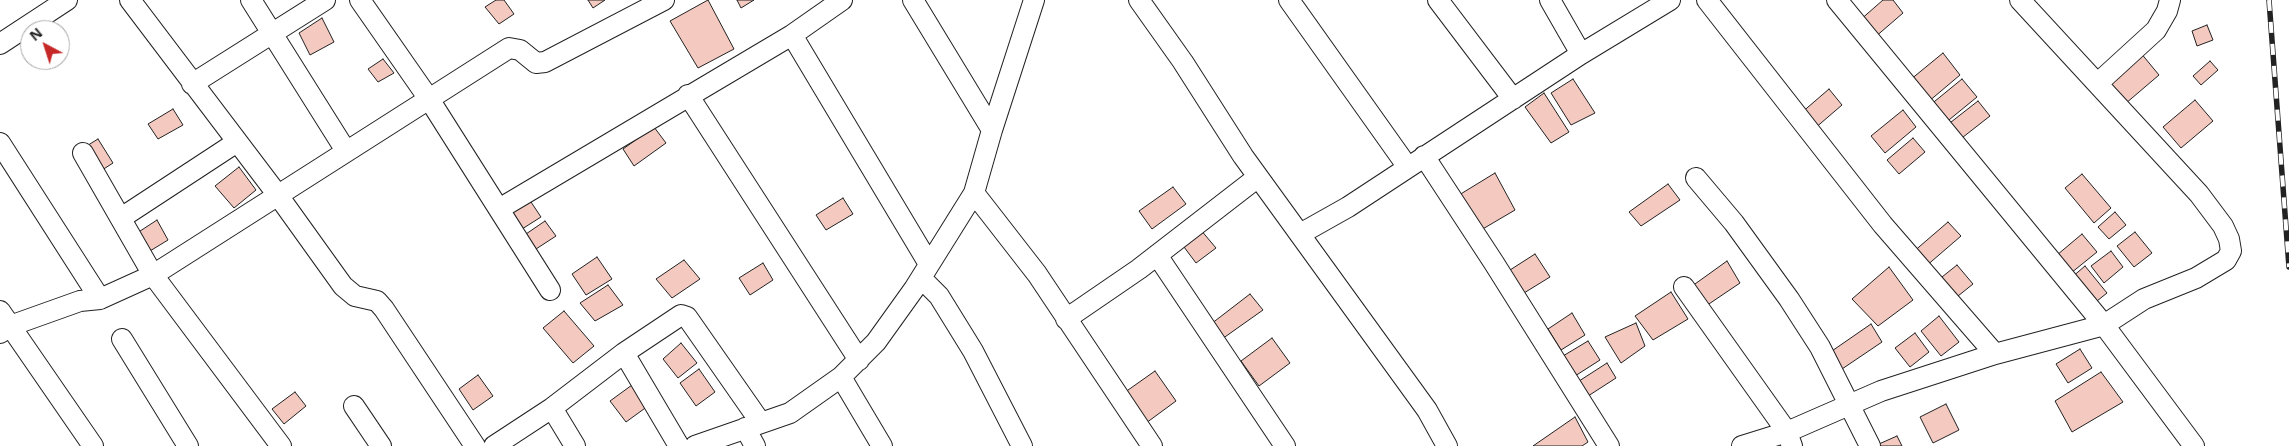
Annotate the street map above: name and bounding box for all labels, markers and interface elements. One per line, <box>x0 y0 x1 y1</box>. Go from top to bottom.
north arrow <box>20 20 70 70</box>
text: N <box>25 23 46 45</box>

